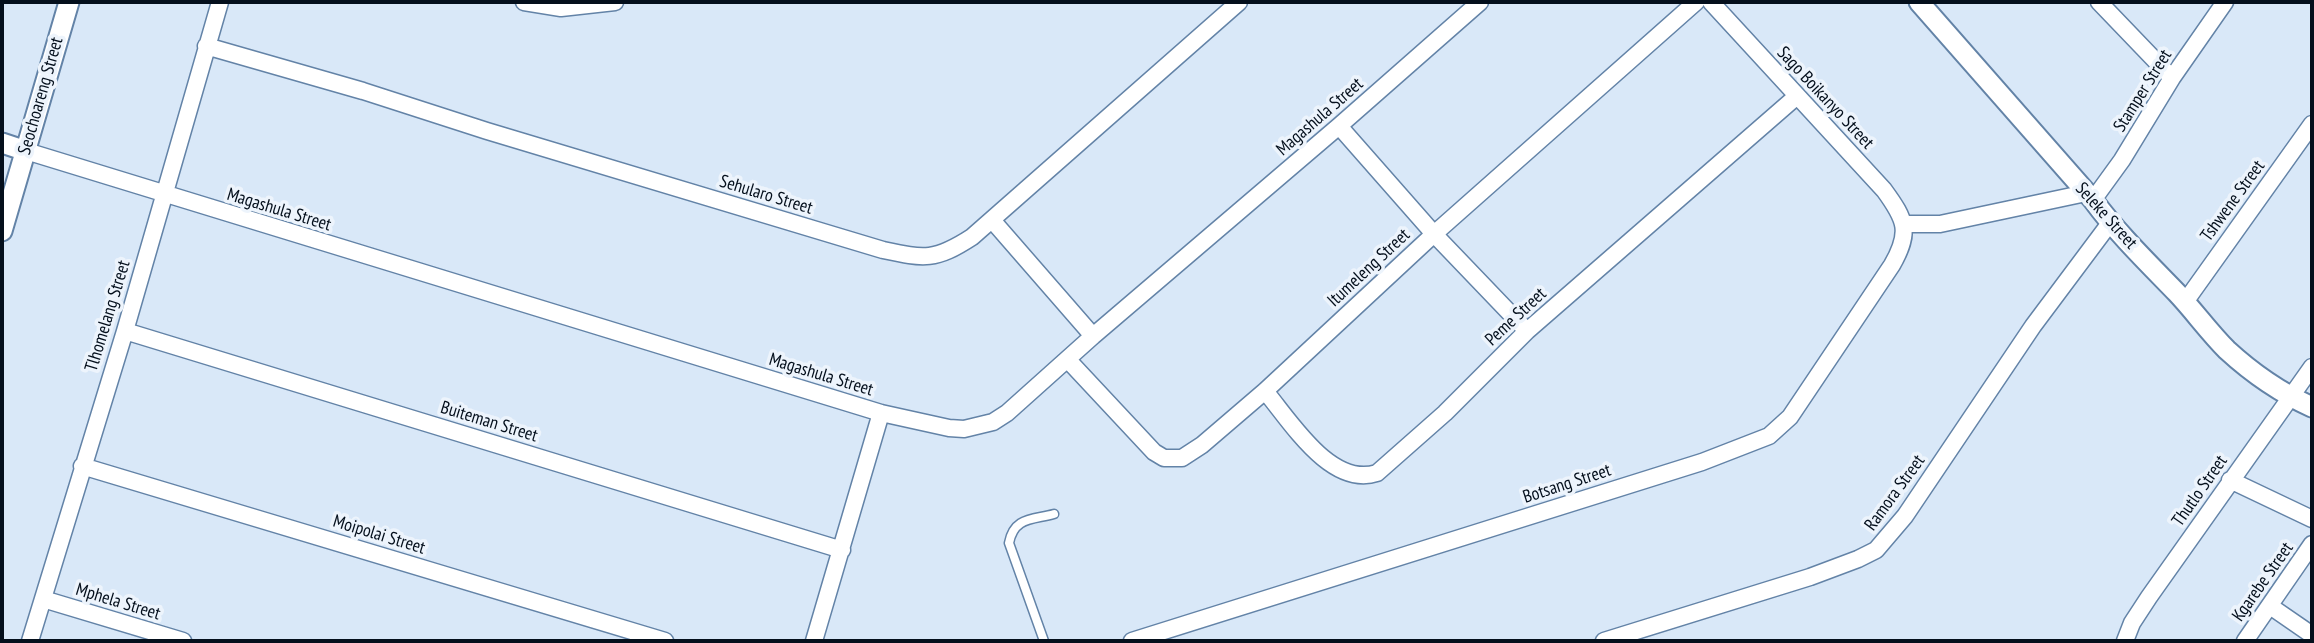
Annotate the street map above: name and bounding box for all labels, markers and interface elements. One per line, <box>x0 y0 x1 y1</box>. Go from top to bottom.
street label: Seochoareng Street <box>14 35 68 157</box>
street label: Sago Boikanyo Street <box>1772 42 1878 154</box>
street label: Stamper Street <box>2109 46 2177 136</box>
street label: Magashula Street <box>1272 73 1368 161</box>
street label: Tshwene Street <box>2196 156 2270 246</box>
street label: Sehularo Street <box>717 171 815 219</box>
street label: Seleke Street <box>2071 178 2141 254</box>
street label: Magashula Street <box>224 184 334 236</box>
street label: Itumeleng Street <box>1323 224 1415 312</box>
street label: Tlhomelang Street <box>81 258 135 374</box>
street label: Peme Street <box>1481 283 1551 351</box>
street label: Magashula Street <box>766 349 876 401</box>
street label: Buiteman Street <box>438 397 540 447</box>
street label: Ramora Street <box>1860 451 1930 535</box>
street label: Thutlo Street <box>2168 451 2232 531</box>
street label: Botsang Street <box>1520 460 1614 508</box>
street label: Moipolai Street <box>330 511 428 559</box>
street label: Kgarebe Street <box>2228 538 2298 626</box>
street label: Mphela Street <box>73 579 163 625</box>

